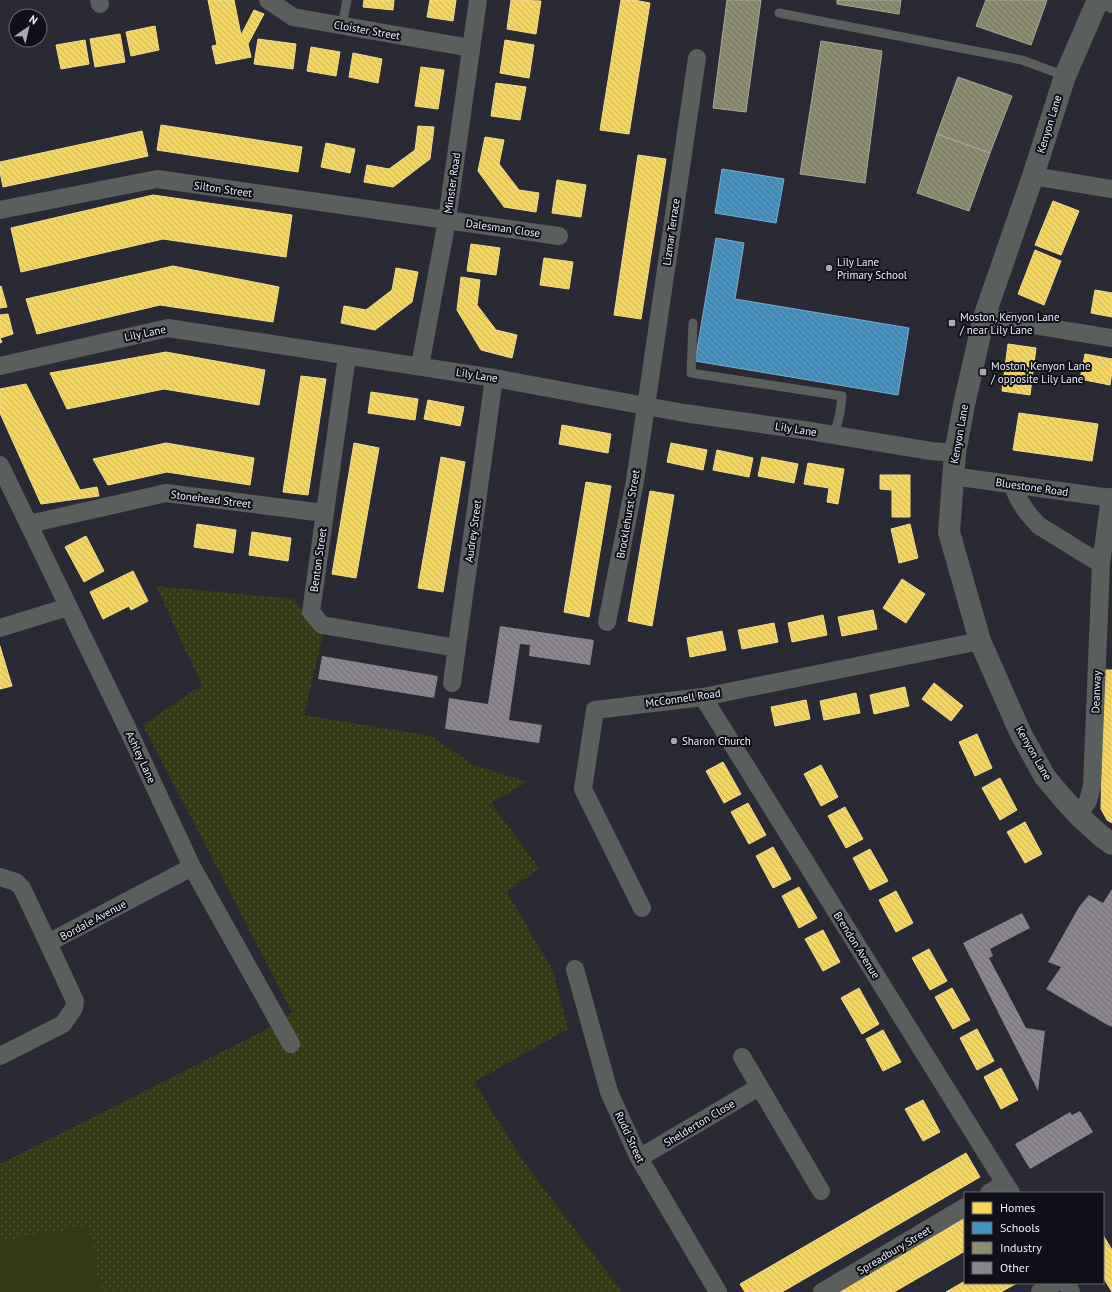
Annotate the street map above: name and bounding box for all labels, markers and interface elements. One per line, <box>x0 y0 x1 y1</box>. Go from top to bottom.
north arrow <box>8 8 48 48</box>
text: N <box>27 12 41 28</box>
street label: Cloister Street <box>333 17 401 43</box>
street label: Kenyon Lane <box>1034 93 1065 155</box>
street label: Minster Road <box>441 152 463 214</box>
street label: Silton Street <box>193 178 253 200</box>
street label: Lizmar Terrace <box>659 197 683 267</box>
street label: Dalesman Close <box>465 216 542 240</box>
place label: Lily Lane Primary School <box>837 255 908 282</box>
marker: Lily Lane Primary School <box>824 263 834 273</box>
place label: Moston, Kenyon Lane / near Lily Lane <box>959 310 1060 337</box>
marker: Moston, Kenyon Lane / near Lily Lane <box>947 318 957 328</box>
street label: Lily Lane <box>123 322 167 344</box>
place label: Moston, Kenyon Lane / opposite Lily Lane <box>990 359 1091 386</box>
street label: Lily Lane <box>455 365 499 385</box>
marker: Moston, Kenyon Lane / opposite Lily Lane <box>978 367 988 377</box>
street label: Kenyon Lane <box>947 403 971 465</box>
street label: Lily Lane <box>774 419 818 439</box>
street label: Brocklehurst Street <box>613 468 643 560</box>
street label: Bluestone Road <box>995 475 1069 499</box>
street label: Stonehead Street <box>170 487 252 511</box>
street label: Audrey Street <box>462 499 484 563</box>
street label: Benton Street <box>307 527 329 593</box>
street label: Deanway <box>1088 669 1104 714</box>
street label: McConnell Road <box>645 686 722 710</box>
street label: Kenyon Lane <box>1013 723 1055 783</box>
street label: Ashley Lane <box>123 729 159 786</box>
place label: Sharon Church <box>682 734 751 748</box>
marker: Sharon Church <box>669 736 679 746</box>
street label: Bordale Avenue <box>57 896 129 943</box>
street label: Brendon Avenue <box>831 909 883 982</box>
street label: Shelderton Close <box>661 1096 737 1150</box>
street label: Rudd Street <box>612 1109 648 1165</box>
legend <box>964 1192 1104 1284</box>
text: Homes <box>1000 1200 1035 1215</box>
text: Schools <box>1000 1220 1040 1235</box>
street label: Spreadbury Street <box>854 1222 934 1278</box>
text: Industry <box>1000 1240 1042 1255</box>
text: Other <box>1000 1260 1029 1275</box>

